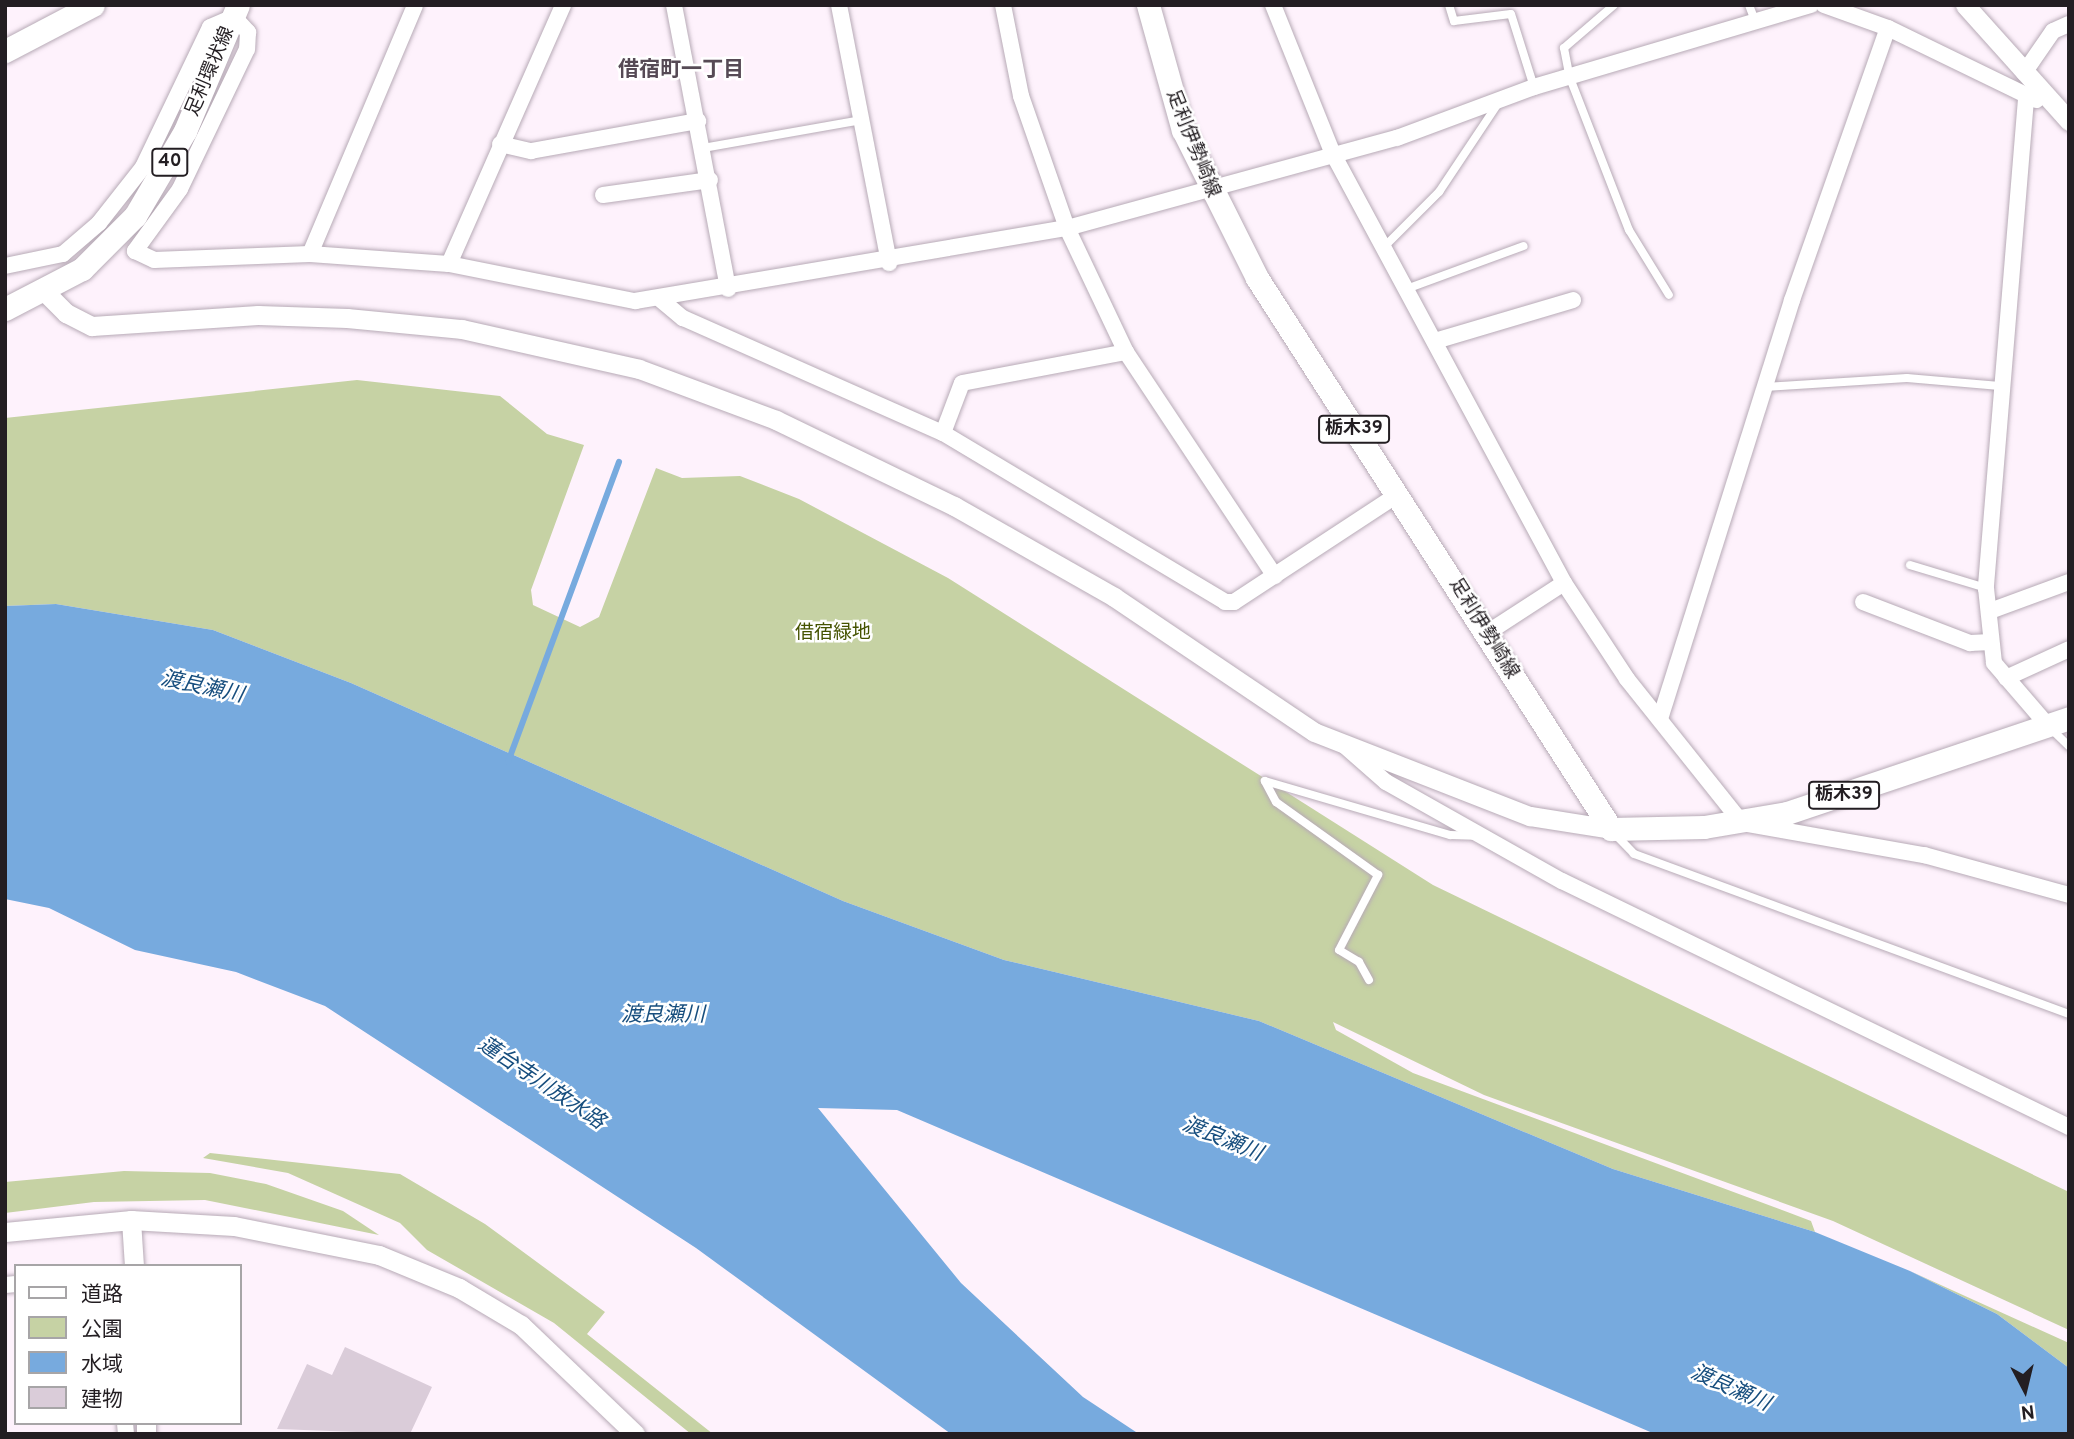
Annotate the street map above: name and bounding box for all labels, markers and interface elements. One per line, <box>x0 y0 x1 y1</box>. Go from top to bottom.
street label: 足利環状線 <box>182 24 240 120</box>
district label: 借宿町一丁目 <box>618 58 744 84</box>
street label: 足利伊勢崎線 <box>1160 87 1224 201</box>
road number: 40 <box>151 148 189 176</box>
road number: 栃木39 <box>1317 414 1391 444</box>
street label: 足利伊勢崎線 <box>1443 575 1523 683</box>
park label: 借宿緑地 <box>795 623 871 645</box>
water label: 渡良瀬川 <box>158 667 246 709</box>
road number: 栃木39 <box>1807 780 1881 810</box>
water label: 渡良瀬川 <box>621 1003 705 1029</box>
water label: 蓮台寺川放水路 <box>473 1032 609 1136</box>
water label: 渡良瀬川 <box>1178 1113 1266 1167</box>
legend <box>14 1264 242 1425</box>
text: 道路 <box>81 1282 123 1309</box>
text: 公園 <box>81 1317 123 1344</box>
text: 水域 <box>81 1352 123 1379</box>
north arrow <box>1990 1355 2060 1425</box>
water label: 渡良瀬川 <box>1687 1360 1773 1418</box>
text: 建物 <box>81 1387 123 1414</box>
text: N <box>2019 1398 2036 1424</box>

